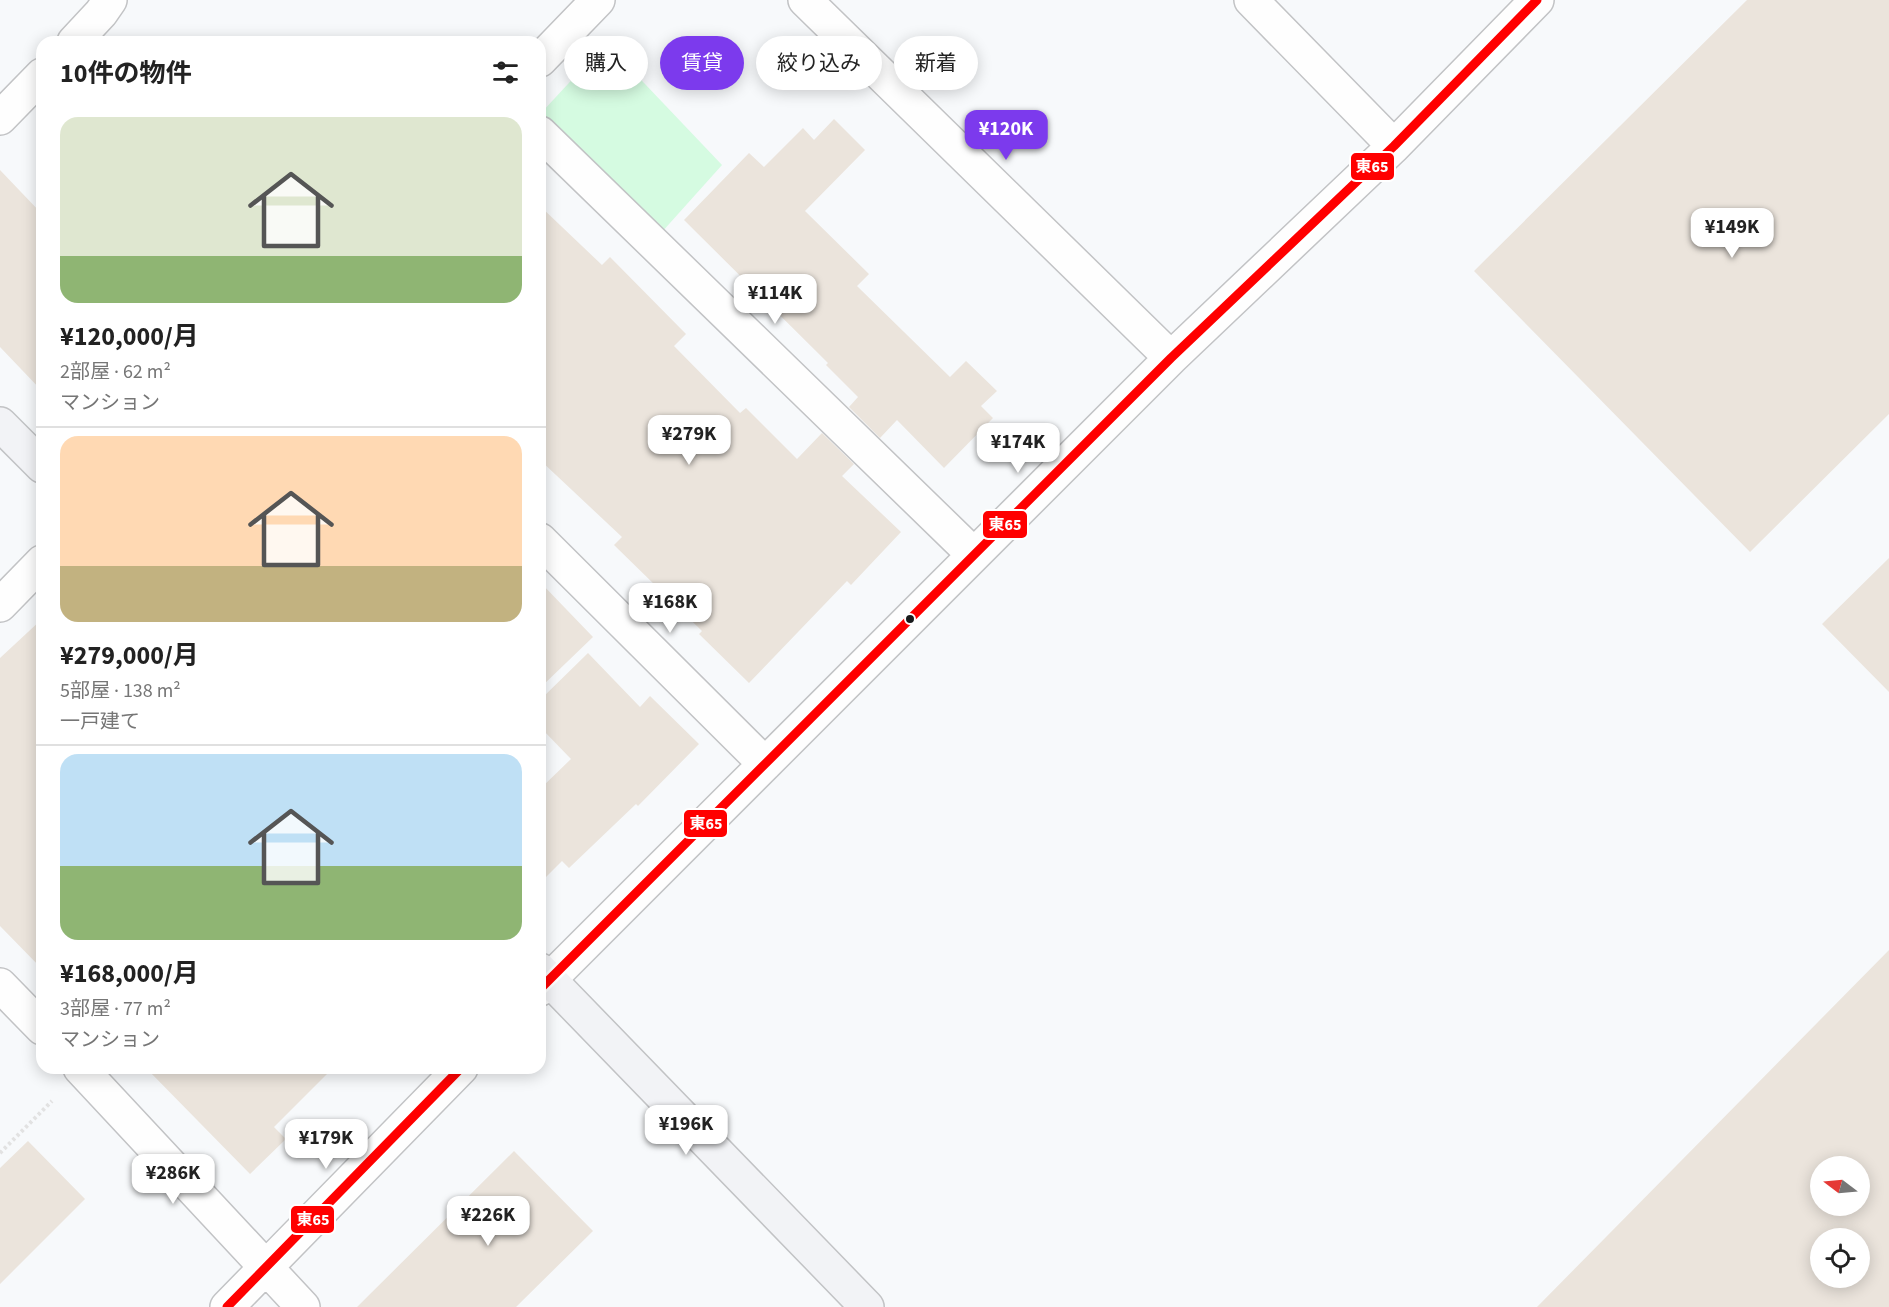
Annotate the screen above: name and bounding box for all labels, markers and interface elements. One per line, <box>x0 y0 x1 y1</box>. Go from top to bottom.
chip: 購入 <box>564 36 648 90</box>
chip: 賃貸 <box>660 36 744 90</box>
chip: 絞り込み <box>756 36 882 90</box>
chip: 新着 <box>894 36 978 90</box>
text: 10件の物件 <box>60 55 191 92</box>
icon: filters <box>489 56 522 89</box>
pin: ¥120K <box>964 110 1048 161</box>
text: ¥120K <box>979 115 1033 143</box>
line badge: 東65 <box>1350 152 1395 181</box>
icon: home <box>237 156 345 264</box>
text: 東65 <box>1356 156 1388 178</box>
pin: ¥149K <box>1690 208 1774 259</box>
text: ¥149K <box>1705 213 1759 241</box>
pin: ¥114K <box>733 274 817 325</box>
text: ¥114K <box>748 279 802 307</box>
text: ¥120,000/月 <box>60 318 199 355</box>
text: 2部屋 · 62 m² <box>60 358 171 386</box>
text: マンション <box>60 389 160 417</box>
pin: ¥279K <box>647 415 731 466</box>
text: ¥279K <box>662 420 716 448</box>
pin: ¥174K <box>976 423 1060 474</box>
text: ¥174K <box>991 428 1045 456</box>
icon: home <box>237 475 345 583</box>
line badge: 東65 <box>982 510 1028 539</box>
text: 東65 <box>989 514 1021 536</box>
pin: ¥168K <box>628 583 712 634</box>
text: ¥168K <box>643 588 697 616</box>
unlabelled marker <box>904 613 916 625</box>
text: ¥279,000/月 <box>60 637 199 674</box>
text: 5部屋 · 138 m² <box>60 677 181 705</box>
text: 一戸建て <box>60 708 140 736</box>
icon: home <box>237 793 345 901</box>
line badge: 東65 <box>683 809 728 838</box>
text: 東65 <box>690 813 722 835</box>
text: ¥168,000/月 <box>60 955 199 992</box>
text: 3部屋 · 77 m² <box>60 995 171 1023</box>
text: マンション <box>60 1026 160 1054</box>
pin: ¥196K <box>644 1105 728 1156</box>
text: ¥196K <box>659 1110 713 1138</box>
pin: ¥179K <box>284 1119 368 1170</box>
text: ¥179K <box>299 1124 353 1152</box>
pin: ¥286K <box>131 1154 215 1205</box>
north arrow <box>1810 1156 1870 1216</box>
map controls <box>1810 1156 1870 1288</box>
text: ¥286K <box>146 1159 200 1187</box>
pin: ¥226K <box>446 1196 530 1247</box>
text: ¥226K <box>461 1201 515 1229</box>
line badge: 東65 <box>290 1205 335 1234</box>
text: 東65 <box>297 1209 329 1231</box>
button: locate <box>1810 1228 1870 1288</box>

